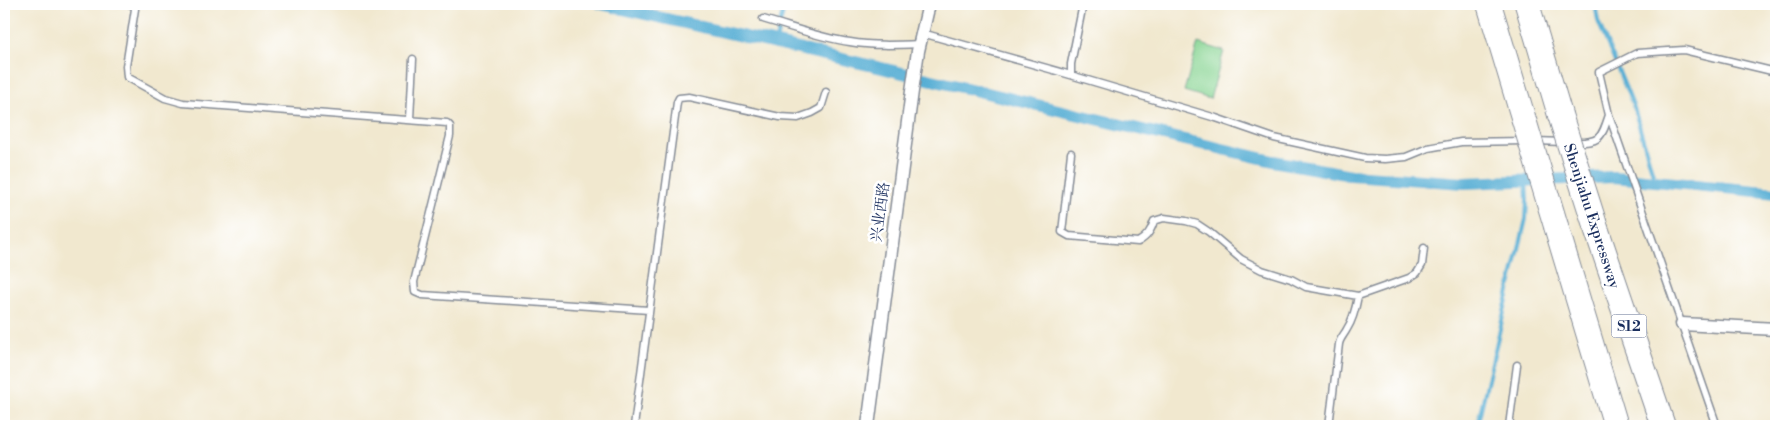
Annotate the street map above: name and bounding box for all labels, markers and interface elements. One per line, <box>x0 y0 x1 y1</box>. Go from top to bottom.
street label: Shenjiahu Expressway <box>1559 141 1624 292</box>
street label: 兴业西路 <box>867 181 894 243</box>
road number: S12 <box>1612 314 1646 338</box>

